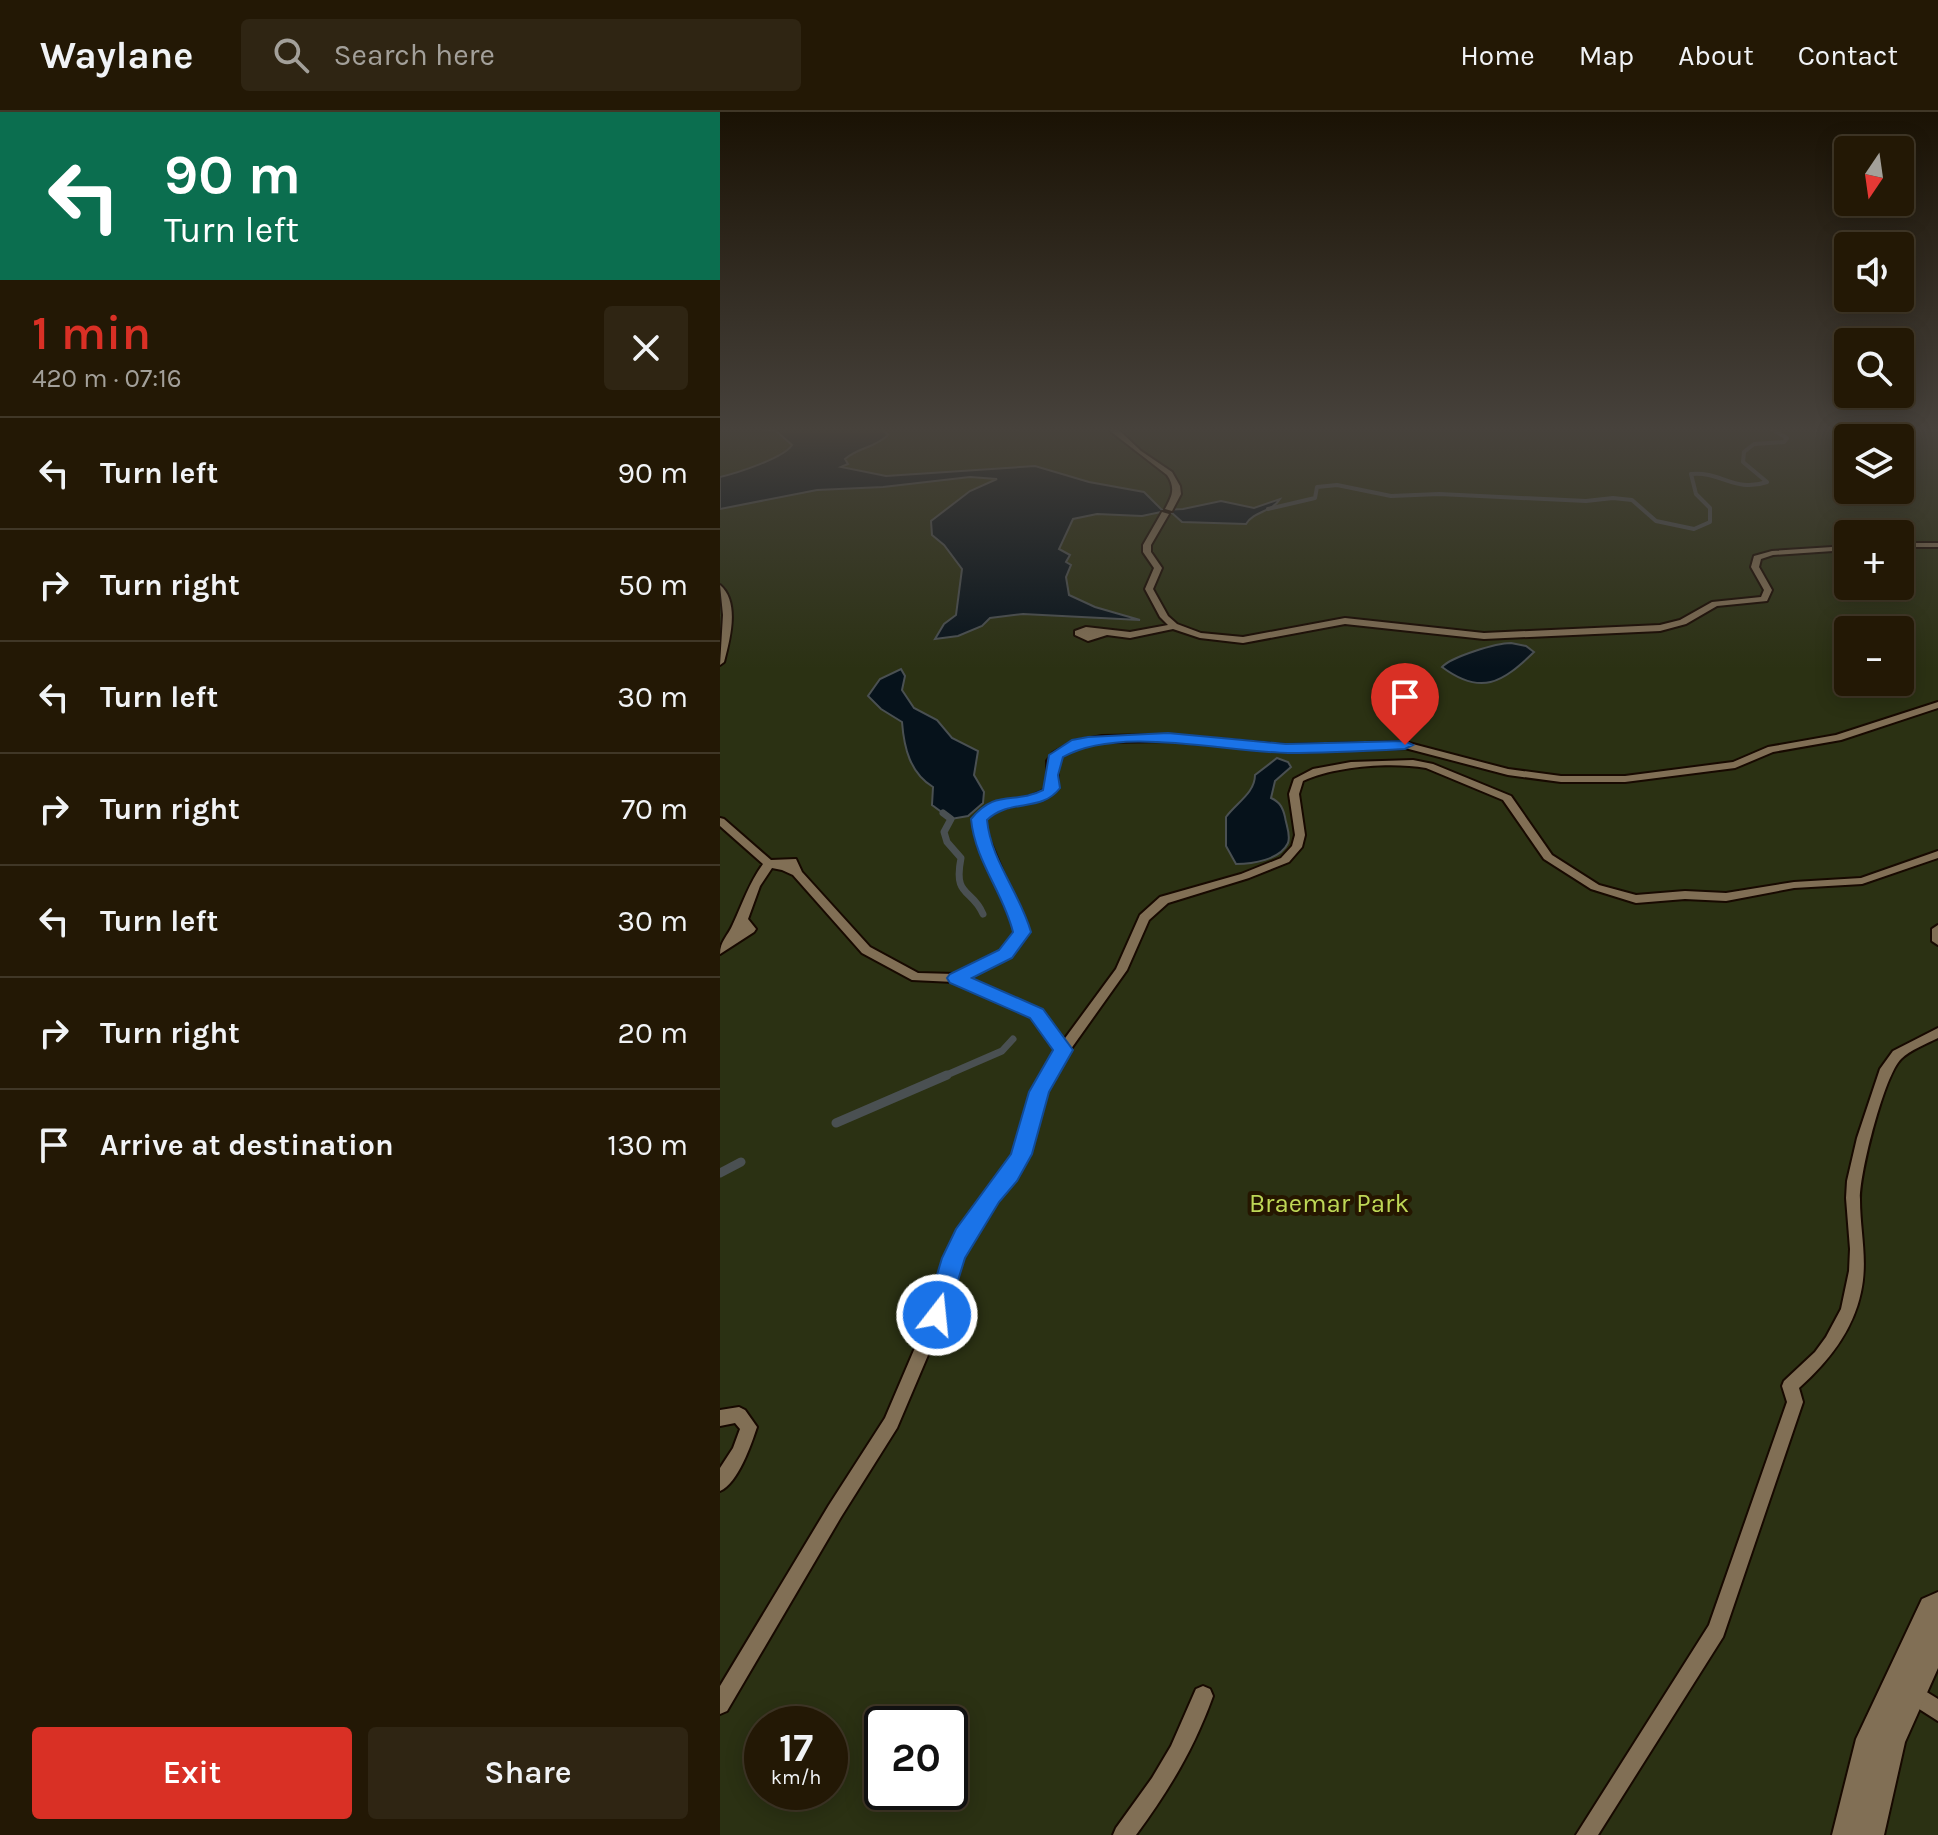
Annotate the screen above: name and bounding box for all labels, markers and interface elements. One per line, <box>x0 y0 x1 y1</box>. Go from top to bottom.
search box <box>241 19 801 91</box>
text: Waylane <box>40 33 193 78</box>
icon: search <box>269 33 313 77</box>
text: Search here <box>333 37 495 73</box>
text: Home <box>1460 39 1535 72</box>
text: Map <box>1579 39 1634 72</box>
text: About <box>1678 39 1754 72</box>
text: Contact <box>1798 39 1898 72</box>
north arrow <box>1834 136 1914 216</box>
map controls <box>1834 136 1914 696</box>
text: 90 m <box>164 142 301 207</box>
icon: left <box>32 144 136 248</box>
text: Turn left <box>164 209 299 251</box>
button: sound <box>1834 232 1914 312</box>
text: 1 min <box>32 305 151 361</box>
button: close <box>604 306 688 390</box>
button: search <box>1834 328 1914 408</box>
text: 420 m · 07:16 <box>32 363 182 394</box>
button: layers <box>1834 424 1914 504</box>
icon: left <box>32 451 76 495</box>
text: Turn left <box>100 455 218 491</box>
text: 90 m <box>618 455 688 491</box>
button: + <box>1834 520 1914 600</box>
icon: right <box>32 563 76 607</box>
text: Turn right <box>100 567 240 603</box>
text: 50 m <box>618 567 688 603</box>
button: − <box>1834 616 1914 696</box>
pin <box>1371 663 1439 745</box>
icon: left <box>32 675 76 719</box>
icon: arrive <box>1383 675 1427 719</box>
text: Turn left <box>100 679 218 715</box>
text: 30 m <box>617 679 688 715</box>
icon: right <box>32 787 76 831</box>
text: Turn right <box>100 791 240 827</box>
text: 70 m <box>621 791 688 827</box>
icon: left <box>32 899 76 943</box>
text: Turn left <box>100 903 218 939</box>
text: 30 m <box>617 903 688 939</box>
icon: right <box>32 1011 76 1055</box>
text: Turn right <box>100 1015 240 1051</box>
text: 20 m <box>618 1015 688 1051</box>
icon: arrive <box>32 1123 76 1167</box>
text: Arrive at destination <box>100 1127 394 1163</box>
text: 130 m <box>607 1127 688 1163</box>
park label: Braemar Park <box>1249 1188 1409 1219</box>
position arrow <box>895 1273 979 1357</box>
speed limit sign: 20 <box>864 1706 968 1810</box>
text: 17 <box>779 1724 813 1771</box>
button: Exit <box>32 1727 352 1819</box>
button: Share <box>368 1727 688 1819</box>
text: km/h <box>771 1766 821 1789</box>

